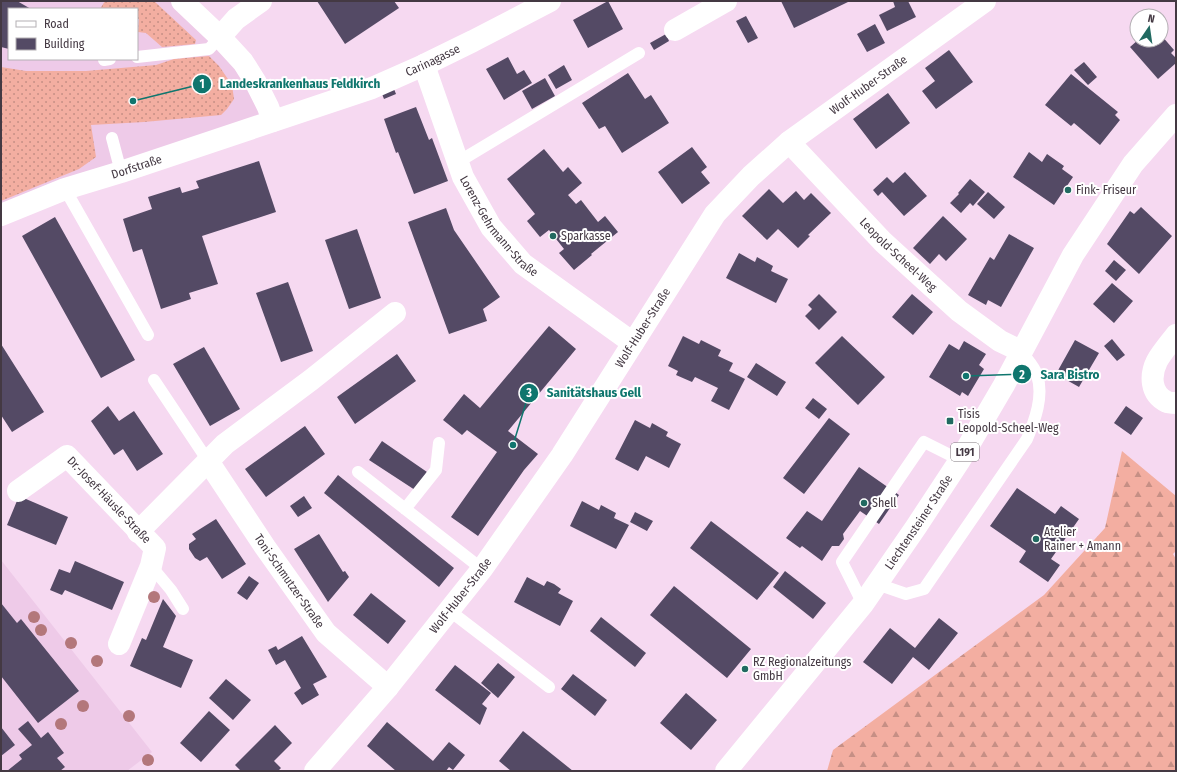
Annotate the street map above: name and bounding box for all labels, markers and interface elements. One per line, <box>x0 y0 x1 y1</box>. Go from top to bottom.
legend <box>8 8 138 60</box>
north arrow <box>1129 8 1169 48</box>
text: N <box>1146 12 1156 26</box>
text: Road <box>44 17 69 31</box>
text: Building <box>44 37 85 51</box>
street label: Carinagasse <box>403 41 462 79</box>
street label: Wolf-Huber-Straße <box>827 52 910 117</box>
callout: Landeskrankenhaus Feldkirch <box>192 71 389 96</box>
text: Landeskrankenhaus Feldkirch <box>220 76 380 91</box>
text: 1 <box>199 77 205 91</box>
street label: Dorfstraße <box>110 152 164 182</box>
street label: Lorenz-Gehrmann-Straße <box>457 173 541 280</box>
place label: Fink- Friseur <box>1076 183 1137 197</box>
marker: Fink- Friseur <box>1063 185 1073 195</box>
street label: Leopold-Scheel-Weg <box>857 215 940 295</box>
place label: Sparkasse <box>561 229 611 243</box>
marker: Sparkasse <box>548 231 558 241</box>
street label: Wolf-Huber-Straße <box>612 285 673 370</box>
callout: Sara Bistro <box>1012 362 1107 387</box>
text: Sara Bistro <box>1041 367 1100 382</box>
text: 2 <box>1018 368 1025 382</box>
callout: Sanitätshaus Gell <box>519 380 649 405</box>
text: Sanitätshaus Gell <box>547 385 642 400</box>
text: 3 <box>525 386 532 400</box>
place label: Tisis Leopold-Scheel-Weg <box>958 407 1059 435</box>
marker: Tisis Leopold-Scheel-Weg <box>945 416 955 426</box>
road number: L191 <box>951 443 979 461</box>
street label: Dr.-Josef-Häusle-Straße <box>64 454 154 546</box>
street label: Liechtensteiner Straße <box>882 472 955 572</box>
place label: Shell <box>872 496 897 510</box>
marker: Shell <box>859 498 869 508</box>
place label: Atelier Rainer + Amann <box>1044 525 1121 553</box>
street label: Toni-Schmutzer-Straße <box>251 531 327 631</box>
marker: Atelier Rainer + Amann <box>1031 534 1041 544</box>
street label: Wolf-Huber-Straße <box>427 555 495 636</box>
place label: RZ Regionalzeitungs GmbH <box>753 655 851 683</box>
marker: RZ Regionalzeitungs GmbH <box>740 664 750 674</box>

